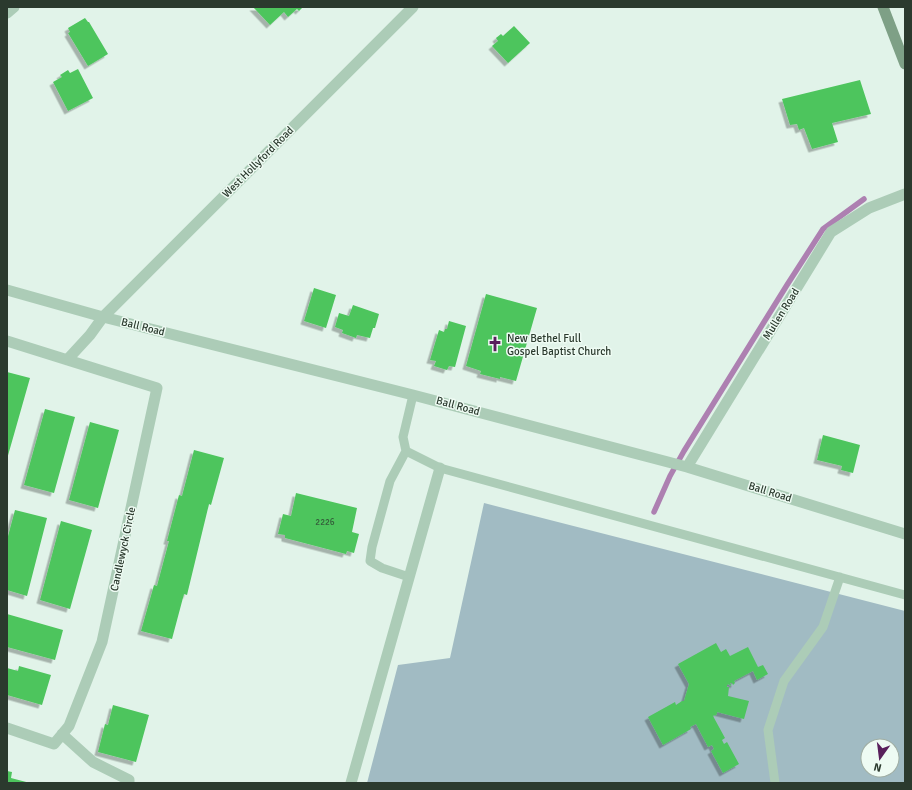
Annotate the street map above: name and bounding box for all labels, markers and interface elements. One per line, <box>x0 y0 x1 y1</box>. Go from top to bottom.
street label: West Hollyford Road <box>220 124 296 200</box>
street label: Mullen Road <box>760 286 802 342</box>
street label: Ball Road <box>120 315 166 339</box>
place label: New Bethel Full Gospel Baptist Church <box>507 332 611 358</box>
church icon: New Bethel Full Gospel Baptist Church <box>486 335 504 353</box>
street label: Ball Road <box>435 394 481 418</box>
street label: Ball Road <box>747 479 793 505</box>
street label: Candlewyck Circle <box>108 506 138 592</box>
house number: 2226 <box>315 517 335 528</box>
north arrow <box>860 738 900 778</box>
text: N <box>872 760 883 774</box>

